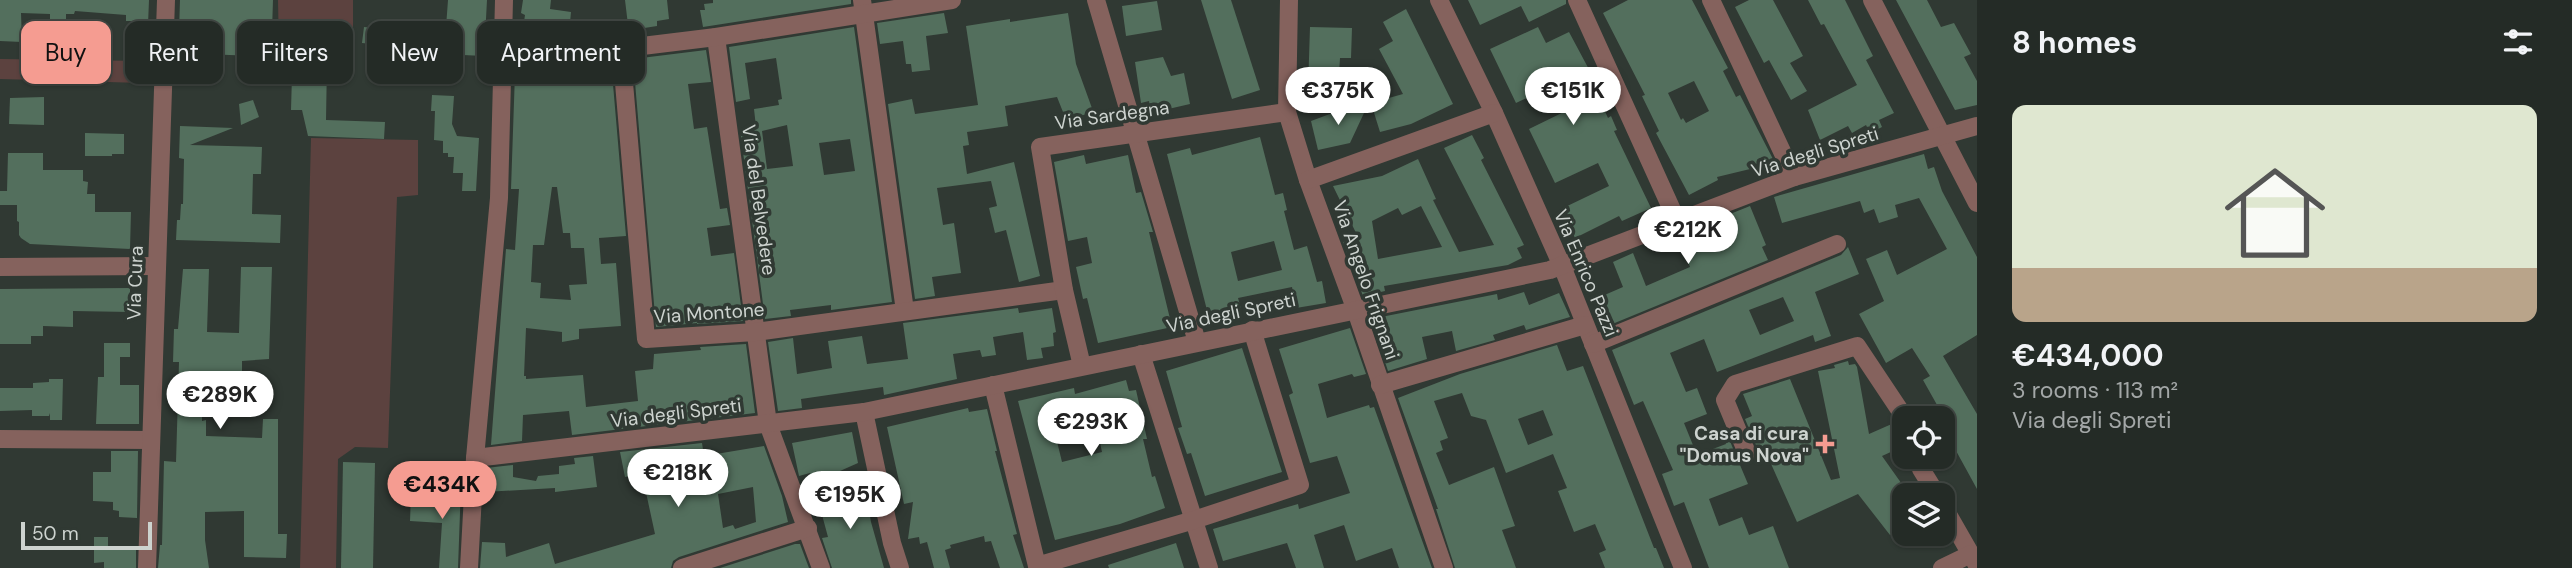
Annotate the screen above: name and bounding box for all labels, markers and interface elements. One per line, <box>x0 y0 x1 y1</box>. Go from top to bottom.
chip: Buy <box>21 21 111 84</box>
chip: Rent <box>125 21 223 84</box>
chip: Filters <box>237 21 353 84</box>
chip: New <box>367 21 463 84</box>
chip: Apartment <box>477 21 645 84</box>
text: 8 homes <box>2012 23 2137 62</box>
icon: filters <box>2499 23 2537 61</box>
pin: €375K <box>1289 68 1387 127</box>
pin: €151K <box>1524 68 1622 127</box>
text: €375K <box>1301 75 1375 105</box>
text: €151K <box>1541 75 1605 105</box>
street label: Via Sardegna <box>1053 95 1171 135</box>
street label: Via degli Spreti <box>1748 121 1882 183</box>
street label: Via del Belvedere <box>736 123 782 277</box>
icon: home <box>2212 150 2338 276</box>
street label: Via Angelo Frignani <box>1327 197 1405 363</box>
street label: Via Enrico Pazzi <box>1548 206 1624 340</box>
pin: €212K <box>1639 206 1737 266</box>
text: €212K <box>1654 214 1722 244</box>
street label: Via Cura <box>121 245 149 321</box>
street label: Via degli Spreti <box>1164 287 1298 339</box>
street label: Via Montone <box>653 297 765 329</box>
text: €434,000 <box>2012 336 2164 375</box>
pin: €289K <box>171 372 269 431</box>
text: 3 rooms · 113 m² <box>2012 375 2178 405</box>
text: €289K <box>183 379 257 409</box>
street label: Via degli Spreti <box>609 393 743 433</box>
pin: €293K <box>1042 398 1140 458</box>
text: Via degli Spreti <box>2012 405 2172 435</box>
text: €293K <box>1054 406 1128 436</box>
map controls <box>1892 406 1955 546</box>
button: locate <box>1892 406 1955 469</box>
place label: Casa di cura "Domus Nova" <box>1680 421 1809 468</box>
marker: Casa di cura "Domus Nova" <box>1815 434 1835 454</box>
pin: €218K <box>629 449 727 509</box>
text: €218K <box>643 457 713 487</box>
pin: €434K <box>393 462 491 521</box>
text: €434K <box>404 469 480 499</box>
pin: €195K <box>801 472 899 531</box>
text: €195K <box>815 479 885 509</box>
button: layers <box>1892 483 1955 546</box>
scale bar <box>21 519 152 551</box>
text: 50 m <box>32 521 79 546</box>

